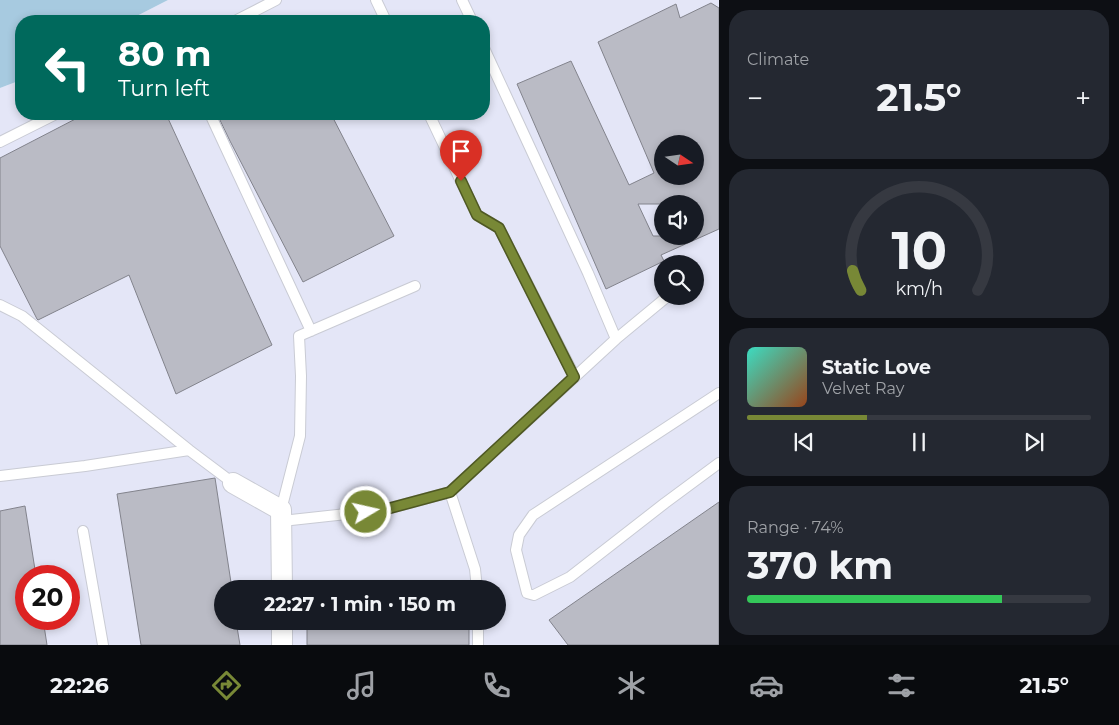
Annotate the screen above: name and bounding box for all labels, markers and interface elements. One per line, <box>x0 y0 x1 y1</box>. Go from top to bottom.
text: 80 m <box>118 32 212 75</box>
icon: left <box>35 35 100 100</box>
text: Climate <box>747 50 809 69</box>
text: 21.5° <box>876 74 962 121</box>
text: Turn left <box>118 75 210 102</box>
text: − <box>747 81 763 115</box>
text: + <box>1075 81 1091 115</box>
pin <box>440 130 482 181</box>
north arrow <box>654 135 704 185</box>
map controls <box>654 135 704 305</box>
icon: arrive <box>447 137 475 165</box>
button: sound <box>654 195 704 245</box>
text: 10 <box>891 219 947 282</box>
button: search <box>654 255 704 305</box>
text: km/h <box>895 278 943 299</box>
text: Static Love <box>822 356 931 379</box>
text: Velvet Ray <box>822 379 904 398</box>
icon: previous <box>790 428 818 456</box>
icon: pause <box>905 428 933 456</box>
icon: next <box>1020 428 1048 456</box>
position arrow <box>339 485 391 537</box>
text: Range · 74% <box>747 518 844 537</box>
text: 370 km <box>747 542 893 589</box>
speed limit sign: 20 <box>15 565 80 630</box>
text: 22:27 · 1 min · 150 m <box>264 593 456 616</box>
icon: directions <box>209 668 244 703</box>
icon: music <box>344 668 379 703</box>
icon: phone <box>479 668 514 703</box>
icon: climate <box>614 668 649 703</box>
icon: car <box>749 668 784 703</box>
icon: filters <box>884 668 919 703</box>
text: 22:26 <box>50 672 109 699</box>
text: 21.5° <box>1019 672 1069 699</box>

